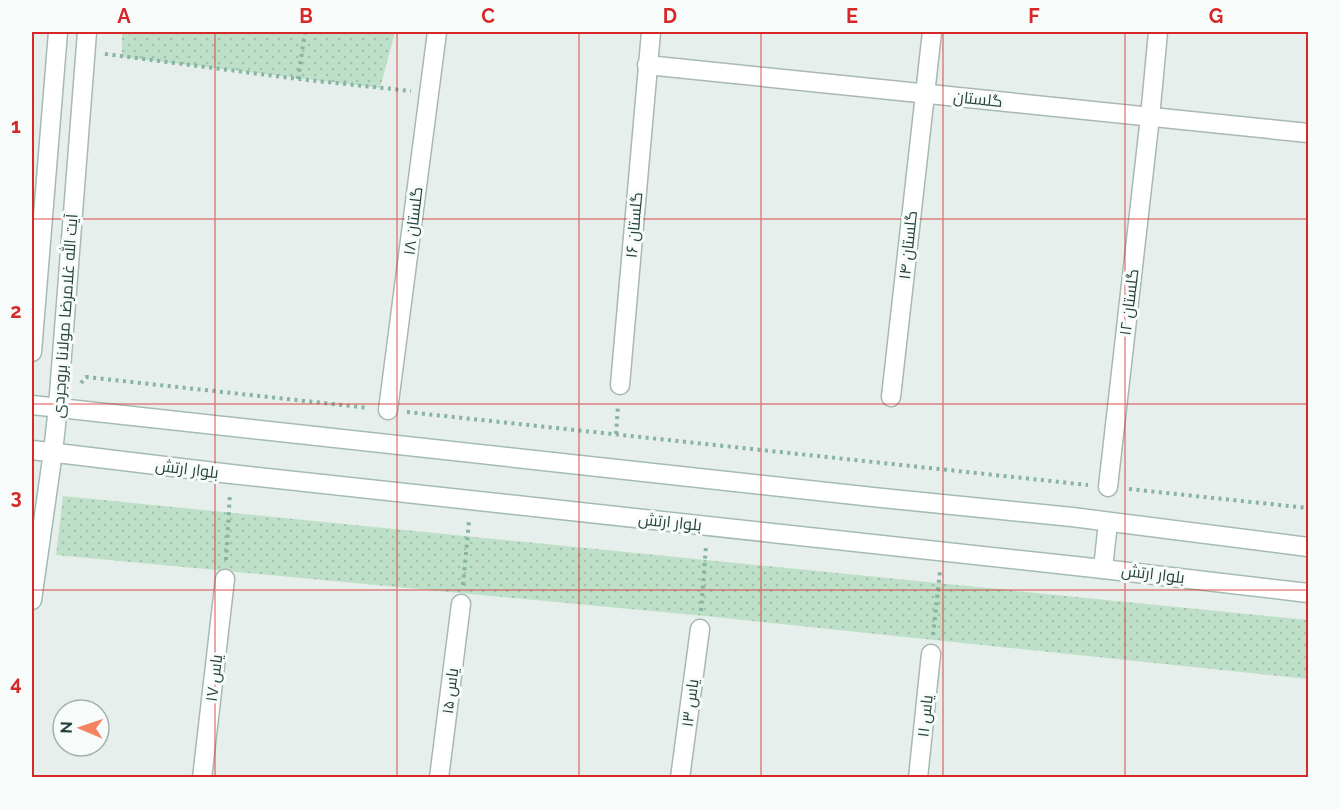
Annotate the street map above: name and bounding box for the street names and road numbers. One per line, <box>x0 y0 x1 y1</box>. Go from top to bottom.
street label: گلستان <box>952 87 1004 112</box>
street label: گلستان ۱۸ <box>399 186 428 256</box>
street label: گلستان ۱۶ <box>622 191 647 259</box>
street label: گلستان ۱۴ <box>895 210 922 281</box>
street label: آیت الله غلامرضا مولانا بروجردی <box>47 213 83 419</box>
street label: گلستان ۱۲ <box>1115 268 1144 337</box>
street label: بلوار ارتش <box>154 456 220 483</box>
street label: بلوار ارتش <box>637 509 703 536</box>
street label: بلوار ارتش <box>1120 561 1186 588</box>
street label: یاس ۱۷ <box>202 653 227 703</box>
street label: یاس ۱۵ <box>438 666 463 715</box>
street label: یاس ۱۳ <box>678 677 703 728</box>
street label: یاس ۱۱ <box>913 693 938 738</box>

